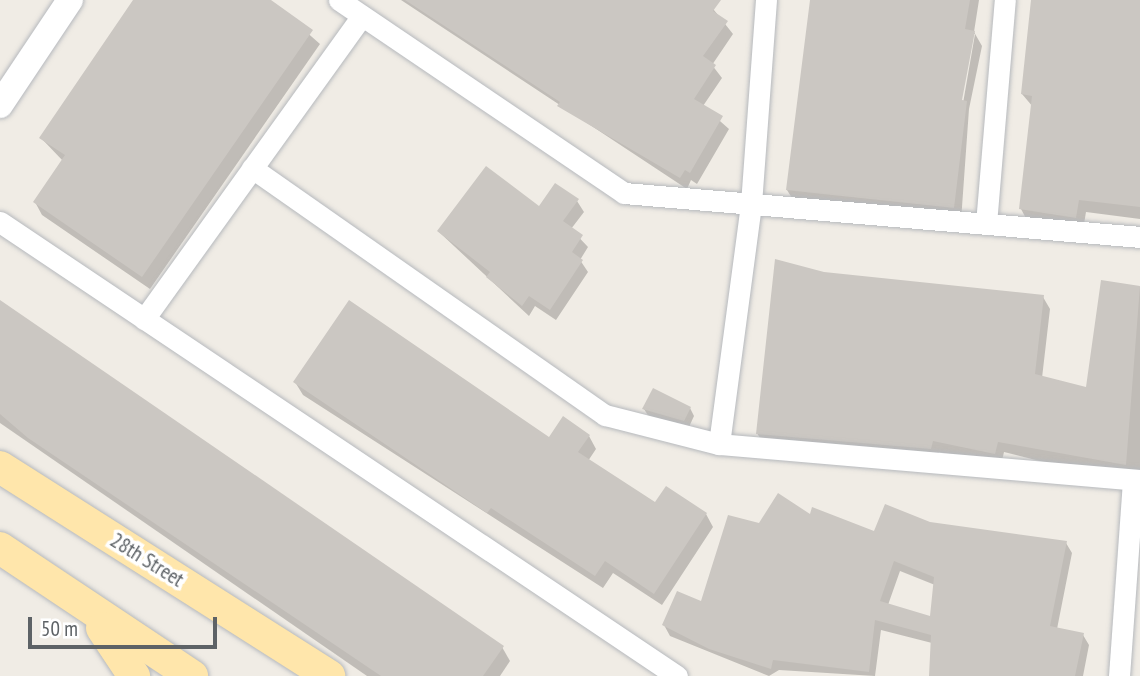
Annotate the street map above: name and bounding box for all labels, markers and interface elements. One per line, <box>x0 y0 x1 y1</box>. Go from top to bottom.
street label: 28th Street <box>106 528 188 592</box>
scale bar <box>32 602 220 646</box>
text: 50 m <box>41 615 78 642</box>

